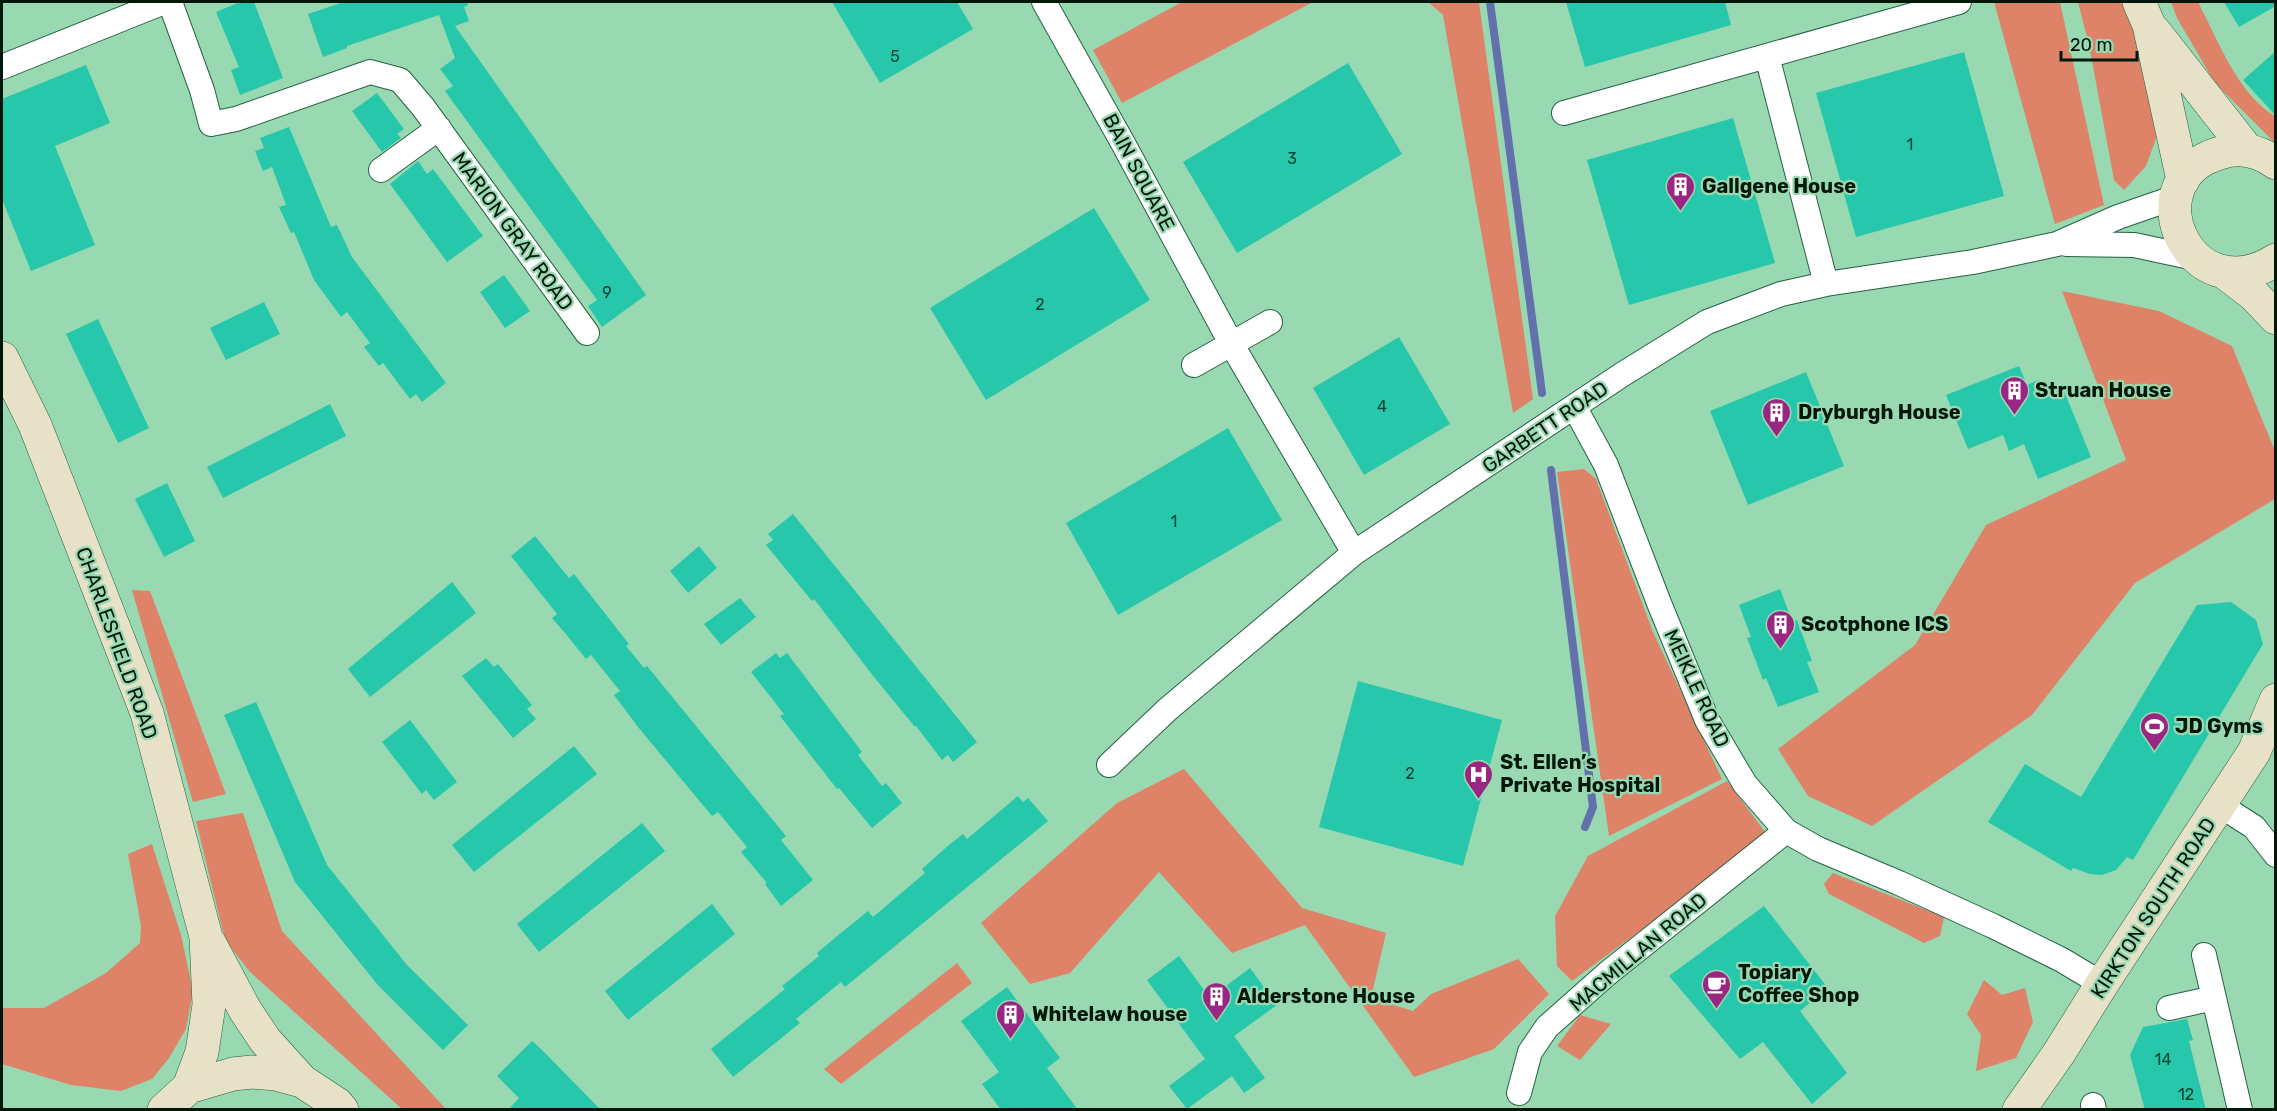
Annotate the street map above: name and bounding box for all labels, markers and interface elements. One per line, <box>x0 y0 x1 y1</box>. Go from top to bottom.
scale bar <box>2061 24 2138 62</box>
text: 20 m <box>2070 34 2112 56</box>
house number: 5 <box>890 47 900 66</box>
street label: BAIN SQUARE <box>1098 109 1180 235</box>
house number: 1 <box>1907 135 1913 154</box>
street label: MARION GRAY ROAD <box>448 147 578 315</box>
house number: 3 <box>1287 149 1297 168</box>
building icon: Gallgene House <box>1665 170 1697 212</box>
place label: Gallgene House <box>1702 174 1856 198</box>
house number: 9 <box>602 283 612 302</box>
house number: 2 <box>1035 295 1045 314</box>
building icon: Struan House <box>1998 374 2030 416</box>
street label: GARBETT ROAD <box>1478 376 1612 478</box>
place label: Struan House <box>2035 378 2171 402</box>
building icon: Dryburgh House <box>1761 396 1793 438</box>
house number: 4 <box>1377 397 1387 416</box>
place label: Dryburgh House <box>1798 400 1961 424</box>
house number: 1 <box>1171 512 1177 531</box>
street label: CHARLESFIELD ROAD <box>71 544 163 742</box>
building icon: Scotphone ICS <box>1764 608 1796 650</box>
place label: Scotphone ICS <box>1801 612 1948 636</box>
street label: MEIKLE ROAD <box>1659 625 1735 751</box>
sports icon: JD Gyms <box>2138 710 2170 752</box>
place label: JD Gyms <box>2175 714 2263 738</box>
place label: St. Ellen’s Private Hospital <box>1500 750 1660 797</box>
hospital icon: St. Ellen’s Private Hospital <box>1463 758 1495 800</box>
house number: 2 <box>1405 764 1415 783</box>
street label: KIRKTON SOUTH ROAD <box>2086 813 2220 1003</box>
street label: MACMILLAN ROAD <box>1564 888 1712 1016</box>
place label: Topiary Coffee Shop <box>1738 960 1859 1007</box>
cafe icon: Topiary Coffee Shop <box>1701 968 1733 1010</box>
building icon: Alderstone House <box>1200 980 1232 1022</box>
place label: Alderstone House <box>1237 984 1415 1008</box>
building icon: Whitelaw house <box>995 998 1027 1040</box>
place label: Whitelaw house <box>1032 1002 1188 1026</box>
house number: 14 <box>2155 1050 2171 1069</box>
house number: 12 <box>2178 1085 2194 1104</box>

